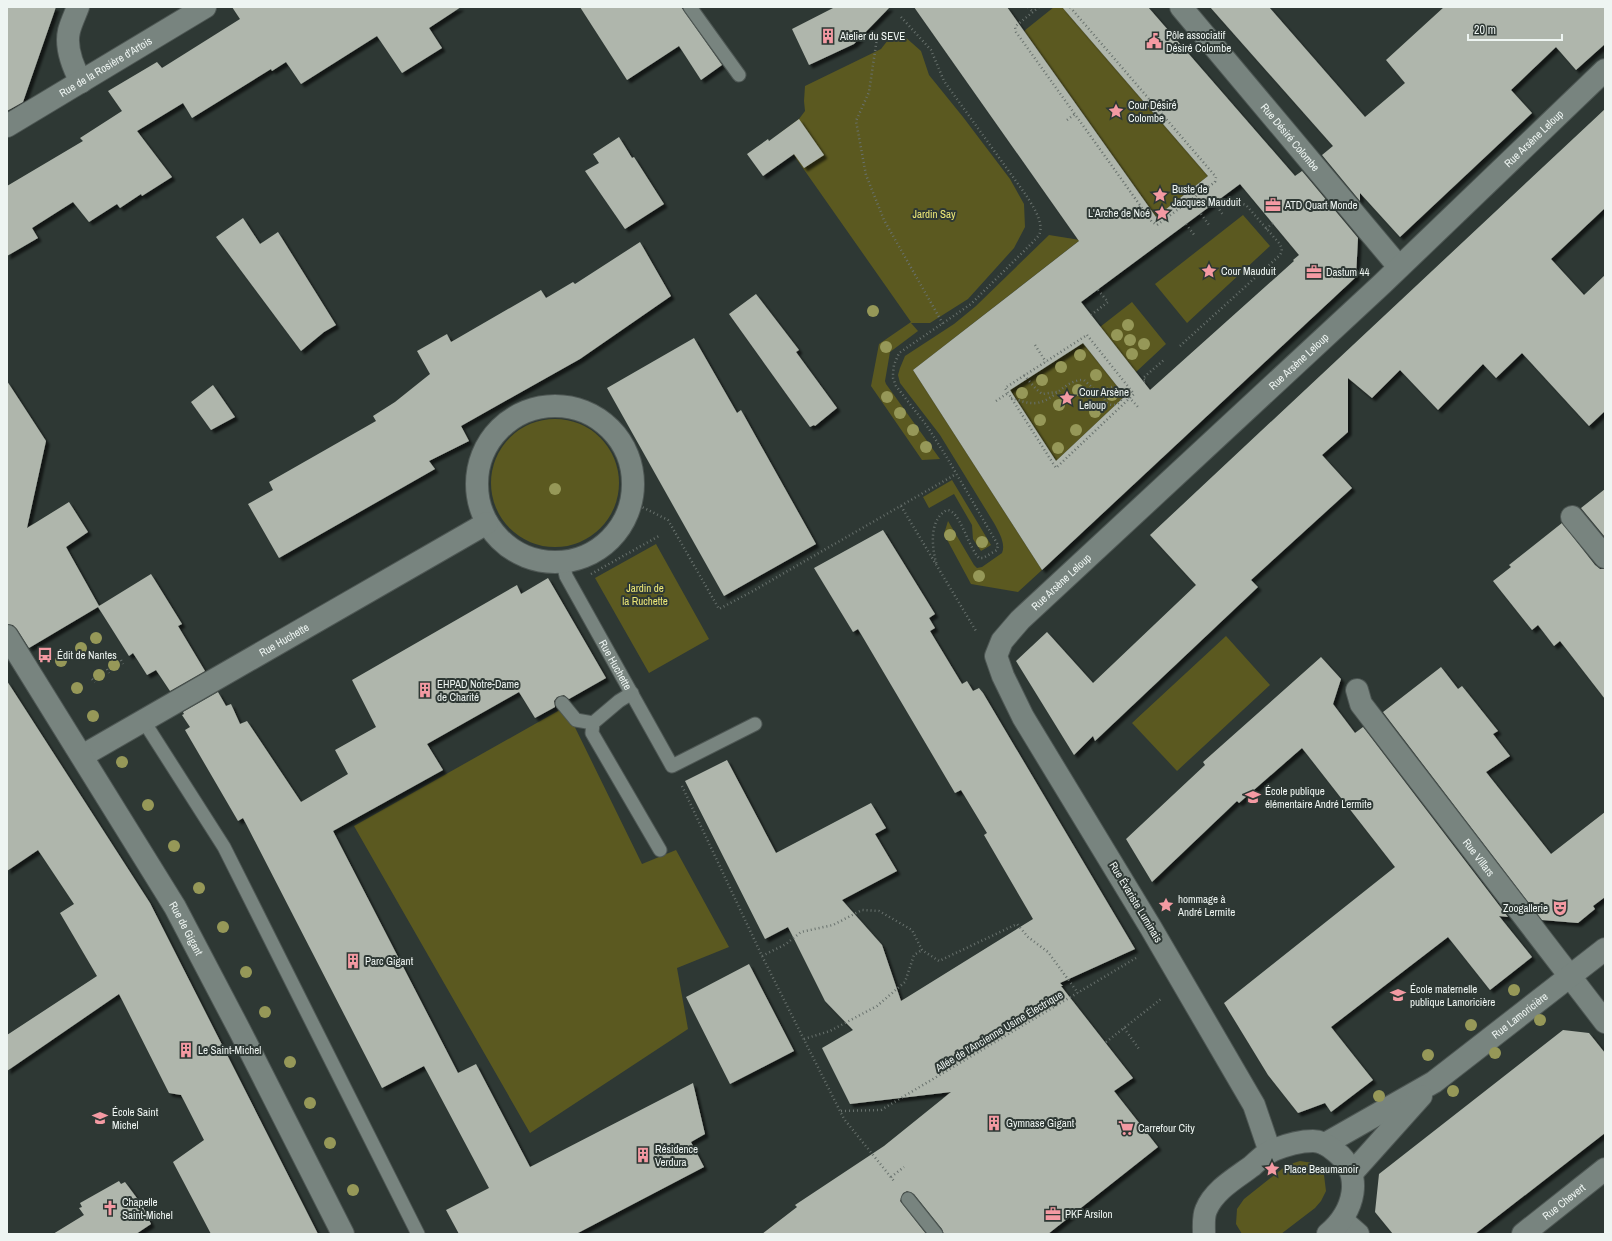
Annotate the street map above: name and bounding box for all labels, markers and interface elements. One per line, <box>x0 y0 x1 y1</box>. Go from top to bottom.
scale bar <box>1468 16 1562 42</box>
text: 20 m <box>1474 22 1496 38</box>
building icon: Atelier du SEVE <box>819 27 837 45</box>
place label: Pôle associatif Désiré Colombe <box>1166 28 1231 55</box>
place label: Atelier du SEVE <box>839 29 905 43</box>
public building icon: Pôle associatif Désiré Colombe <box>1145 32 1163 50</box>
street label: Rue de la Rosière d'Artois <box>57 33 155 100</box>
place label: Cour Désiré Colombe <box>1128 98 1177 125</box>
street label: Rue Désiré Colombe <box>1258 100 1323 174</box>
place icon: Cour Désiré Colombe <box>1107 102 1125 120</box>
street label: Rue Arsène Leloup <box>1501 107 1566 170</box>
place label: Buste de Jacques Mauduit <box>1172 182 1241 209</box>
place icon: Buste de Jacques Mauduit <box>1151 186 1169 204</box>
office icon: ATD Quart Monde <box>1264 196 1282 214</box>
place label: ATD Quart Monde <box>1284 198 1358 212</box>
place icon: L'Arche de Noé <box>1153 204 1171 222</box>
place label: L'Arche de Noé <box>1088 206 1150 220</box>
park label: Jardin Say <box>912 207 956 221</box>
place icon: Cour Mauduit <box>1200 262 1218 280</box>
office icon: Dastum 44 <box>1305 263 1323 281</box>
place label: Cour Mauduit <box>1221 264 1276 278</box>
place label: Dastum 44 <box>1326 265 1370 279</box>
street label: Rue Arsène Leloup <box>1266 330 1332 393</box>
place label: Cour Arsène Leloup <box>1079 385 1129 412</box>
place icon: Cour Arsène Leloup <box>1058 389 1076 407</box>
street label: Rue Arsène Leloup <box>1028 550 1094 613</box>
park label: Jardin de la Ruchette <box>622 581 668 608</box>
street label: Rue Huchette <box>257 620 311 660</box>
street label: Rue Huchette <box>596 637 635 692</box>
bus stop icon: Édit de Nantes <box>36 646 54 664</box>
place label: Édit de Nantes <box>57 648 117 662</box>
place label: EHPAD Notre-Dame de Charité <box>437 677 519 704</box>
building icon: EHPAD Notre-Dame de Charité <box>416 681 434 699</box>
place label: École publique élémentaire André Lermite <box>1265 784 1372 811</box>
school or university icon: École publique élémentaire André Lermite <box>1244 788 1262 806</box>
street label: Rue Villars <box>1460 836 1498 880</box>
street label: Rue Évariste Luminais <box>1106 859 1166 945</box>
place label: hommage à André Lermite <box>1177 892 1235 919</box>
place icon: hommage à André Lermite <box>1157 896 1175 914</box>
street label: Rue de Gigant <box>166 899 206 958</box>
theatre icon: Zoogallerie <box>1551 899 1569 917</box>
place label: Zoogallerie <box>1503 901 1548 915</box>
building icon: Parc Gigant <box>344 952 362 970</box>
place label: Parc Gigant <box>365 954 414 968</box>
place label: École maternelle publique Lamoricière <box>1410 982 1495 1009</box>
school or university icon: École maternelle publique Lamoricière <box>1389 986 1407 1004</box>
street label: Allée de l'Ancienne Usine Électrique <box>932 987 1065 1075</box>
street label: Rue Lamoricière <box>1489 989 1551 1042</box>
building icon: Le Saint-Michel <box>177 1041 195 1059</box>
place label: Le Saint-Michel <box>198 1043 261 1057</box>
place label: École Saint Michel <box>112 1105 159 1132</box>
school or university icon: École Saint Michel <box>91 1109 109 1127</box>
building icon: Gymnase Gigant <box>985 1114 1003 1132</box>
place label: Gymnase Gigant <box>1006 1116 1075 1130</box>
supermarket icon: Carrefour City <box>1117 1119 1135 1137</box>
place label: Carrefour City <box>1138 1121 1195 1135</box>
place label: Résidence Verdura <box>655 1142 698 1169</box>
building icon: Résidence Verdura <box>634 1146 652 1164</box>
place icon: Place Beaumanoir <box>1263 1160 1281 1178</box>
place label: Place Beaumanoir <box>1284 1162 1358 1176</box>
street label: Rue Chevert <box>1540 1180 1588 1223</box>
place label: Chapelle Saint-Michel <box>122 1195 173 1222</box>
church icon: Chapelle Saint-Michel <box>101 1199 119 1217</box>
office icon: PKF Arsilon <box>1044 1205 1062 1223</box>
place label: PKF Arsilon <box>1065 1207 1113 1221</box>

